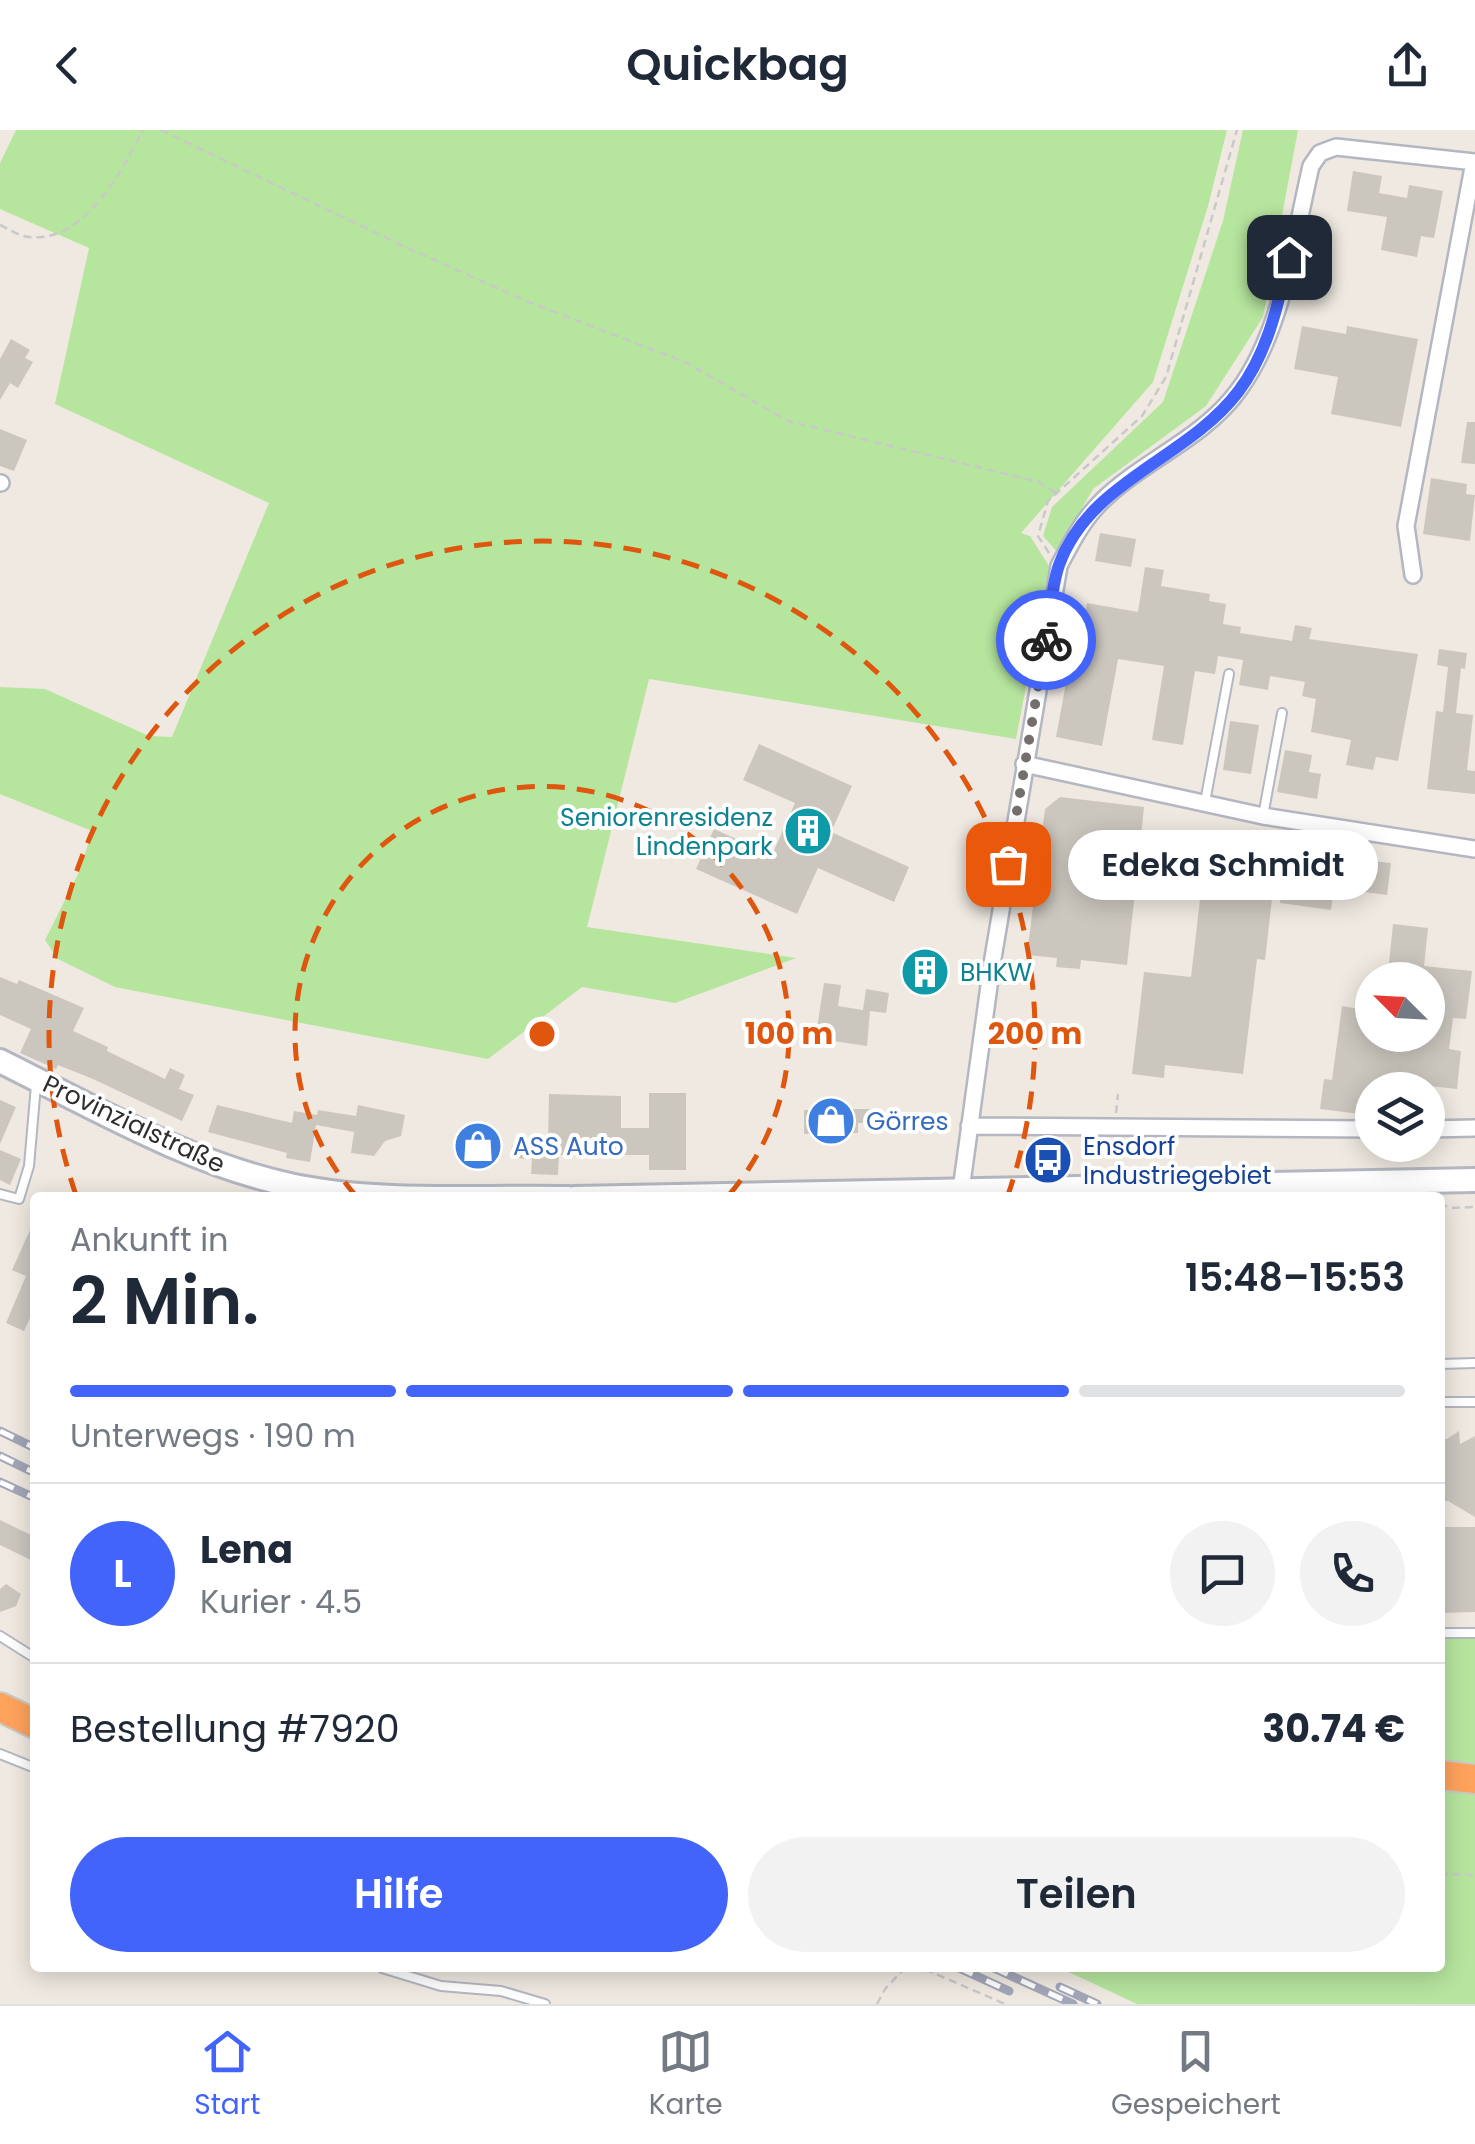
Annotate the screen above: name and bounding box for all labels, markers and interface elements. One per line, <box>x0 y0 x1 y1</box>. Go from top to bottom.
text: Quickbag <box>626 33 849 96</box>
icon: back <box>40 38 95 93</box>
icon: share <box>1380 38 1435 93</box>
pin <box>1247 215 1332 300</box>
icon: home <box>1262 230 1317 285</box>
courier <box>996 590 1096 690</box>
icon: bike <box>1019 613 1074 668</box>
place label: Seniorenresidenz Lindenpark <box>560 800 773 864</box>
building icon: Seniorenresidenz Lindenpark <box>782 805 834 857</box>
pin <box>966 822 1051 907</box>
callout: Edeka Schmidt <box>1068 829 1378 899</box>
icon: bag <box>981 837 1036 892</box>
text: Edeka Schmidt <box>1102 842 1344 887</box>
building icon: BHKW <box>899 946 951 998</box>
place label: BHKW <box>960 955 1032 990</box>
north arrow <box>1355 962 1445 1052</box>
map controls <box>1355 962 1445 1162</box>
text: 100 m <box>745 1012 833 1055</box>
text: 200 m <box>988 1012 1082 1055</box>
centre of rings <box>524 1016 560 1052</box>
street label: Provinzialstraße <box>37 1066 231 1182</box>
button: layers <box>1355 1072 1445 1162</box>
shop icon: Görres <box>805 1095 857 1147</box>
place label: Görres <box>866 1104 949 1139</box>
shop icon: ASS Auto <box>452 1120 504 1172</box>
place label: ASS Auto <box>513 1129 624 1164</box>
place label: Ensdorf Industriegebiet <box>1083 1129 1271 1193</box>
bus stop icon: Ensdorf Industriegebiet <box>1022 1134 1074 1186</box>
text: Ankunft in <box>70 1217 229 1262</box>
text: 15:48–15:53 <box>1185 1251 1405 1304</box>
text: 2 Min. <box>70 1256 259 1347</box>
text: Unterwegs · 190 m <box>70 1413 356 1458</box>
button: chat <box>1170 1521 1275 1626</box>
button: phone <box>1300 1521 1405 1626</box>
text: Lena <box>200 1523 293 1576</box>
text: L <box>113 1547 132 1600</box>
text: Kurier · 4.5 <box>200 1579 362 1624</box>
text: Bestellung #7920 <box>70 1702 400 1755</box>
text: 30.74 € <box>1262 1702 1405 1755</box>
button: Hilfe <box>70 1837 728 1952</box>
button: Teilen <box>748 1837 1405 1952</box>
tab: Start <box>194 2024 260 2126</box>
tab: Karte <box>649 2024 723 2126</box>
tab: Gespeichert <box>1111 2024 1281 2126</box>

